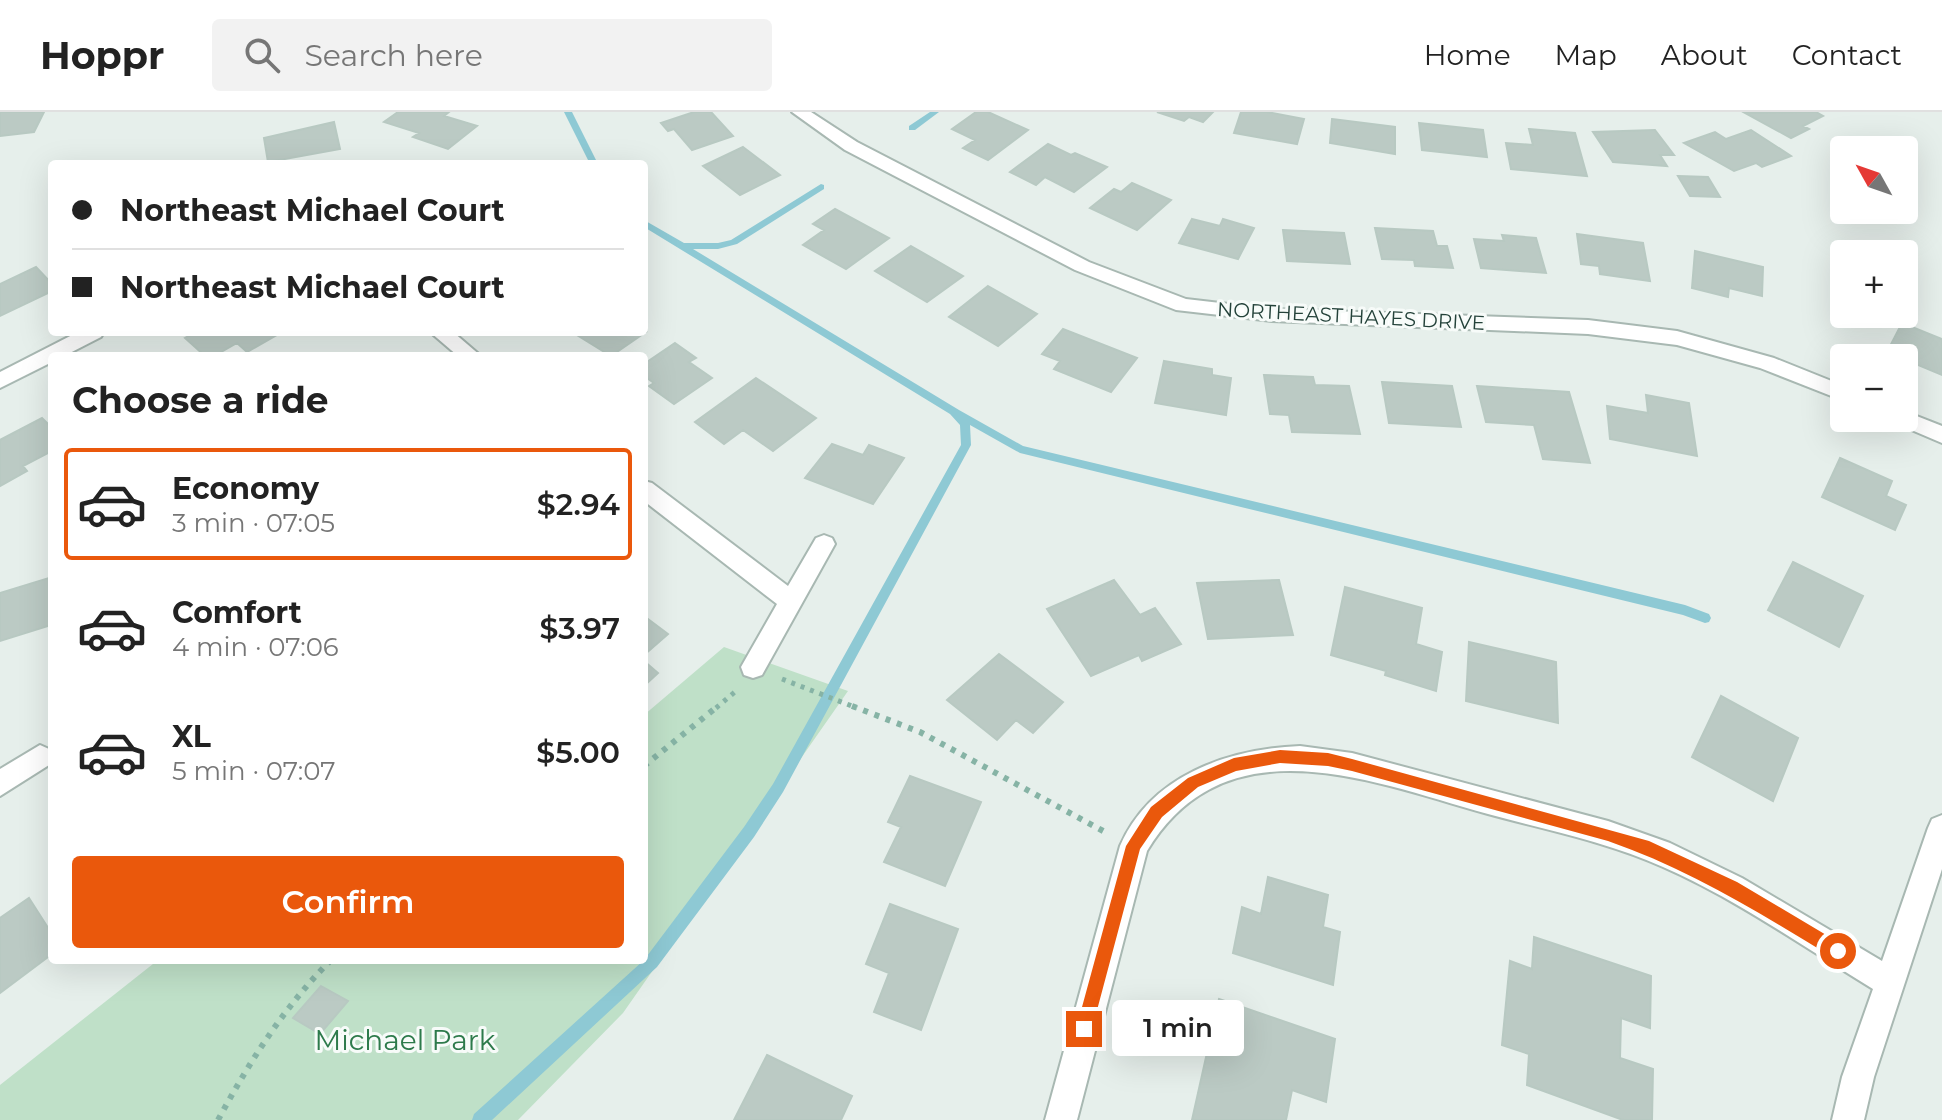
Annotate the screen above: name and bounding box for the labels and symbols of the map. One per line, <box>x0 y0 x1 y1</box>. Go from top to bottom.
north arrow <box>1830 136 1918 224</box>
street label: NORTHEAST HAYES DRIVE <box>1216 297 1486 335</box>
route start <box>1820 933 1856 969</box>
callout: 1 min <box>1112 1001 1244 1057</box>
route end <box>1066 1011 1102 1047</box>
park label: Michael Park <box>314 1023 496 1057</box>

